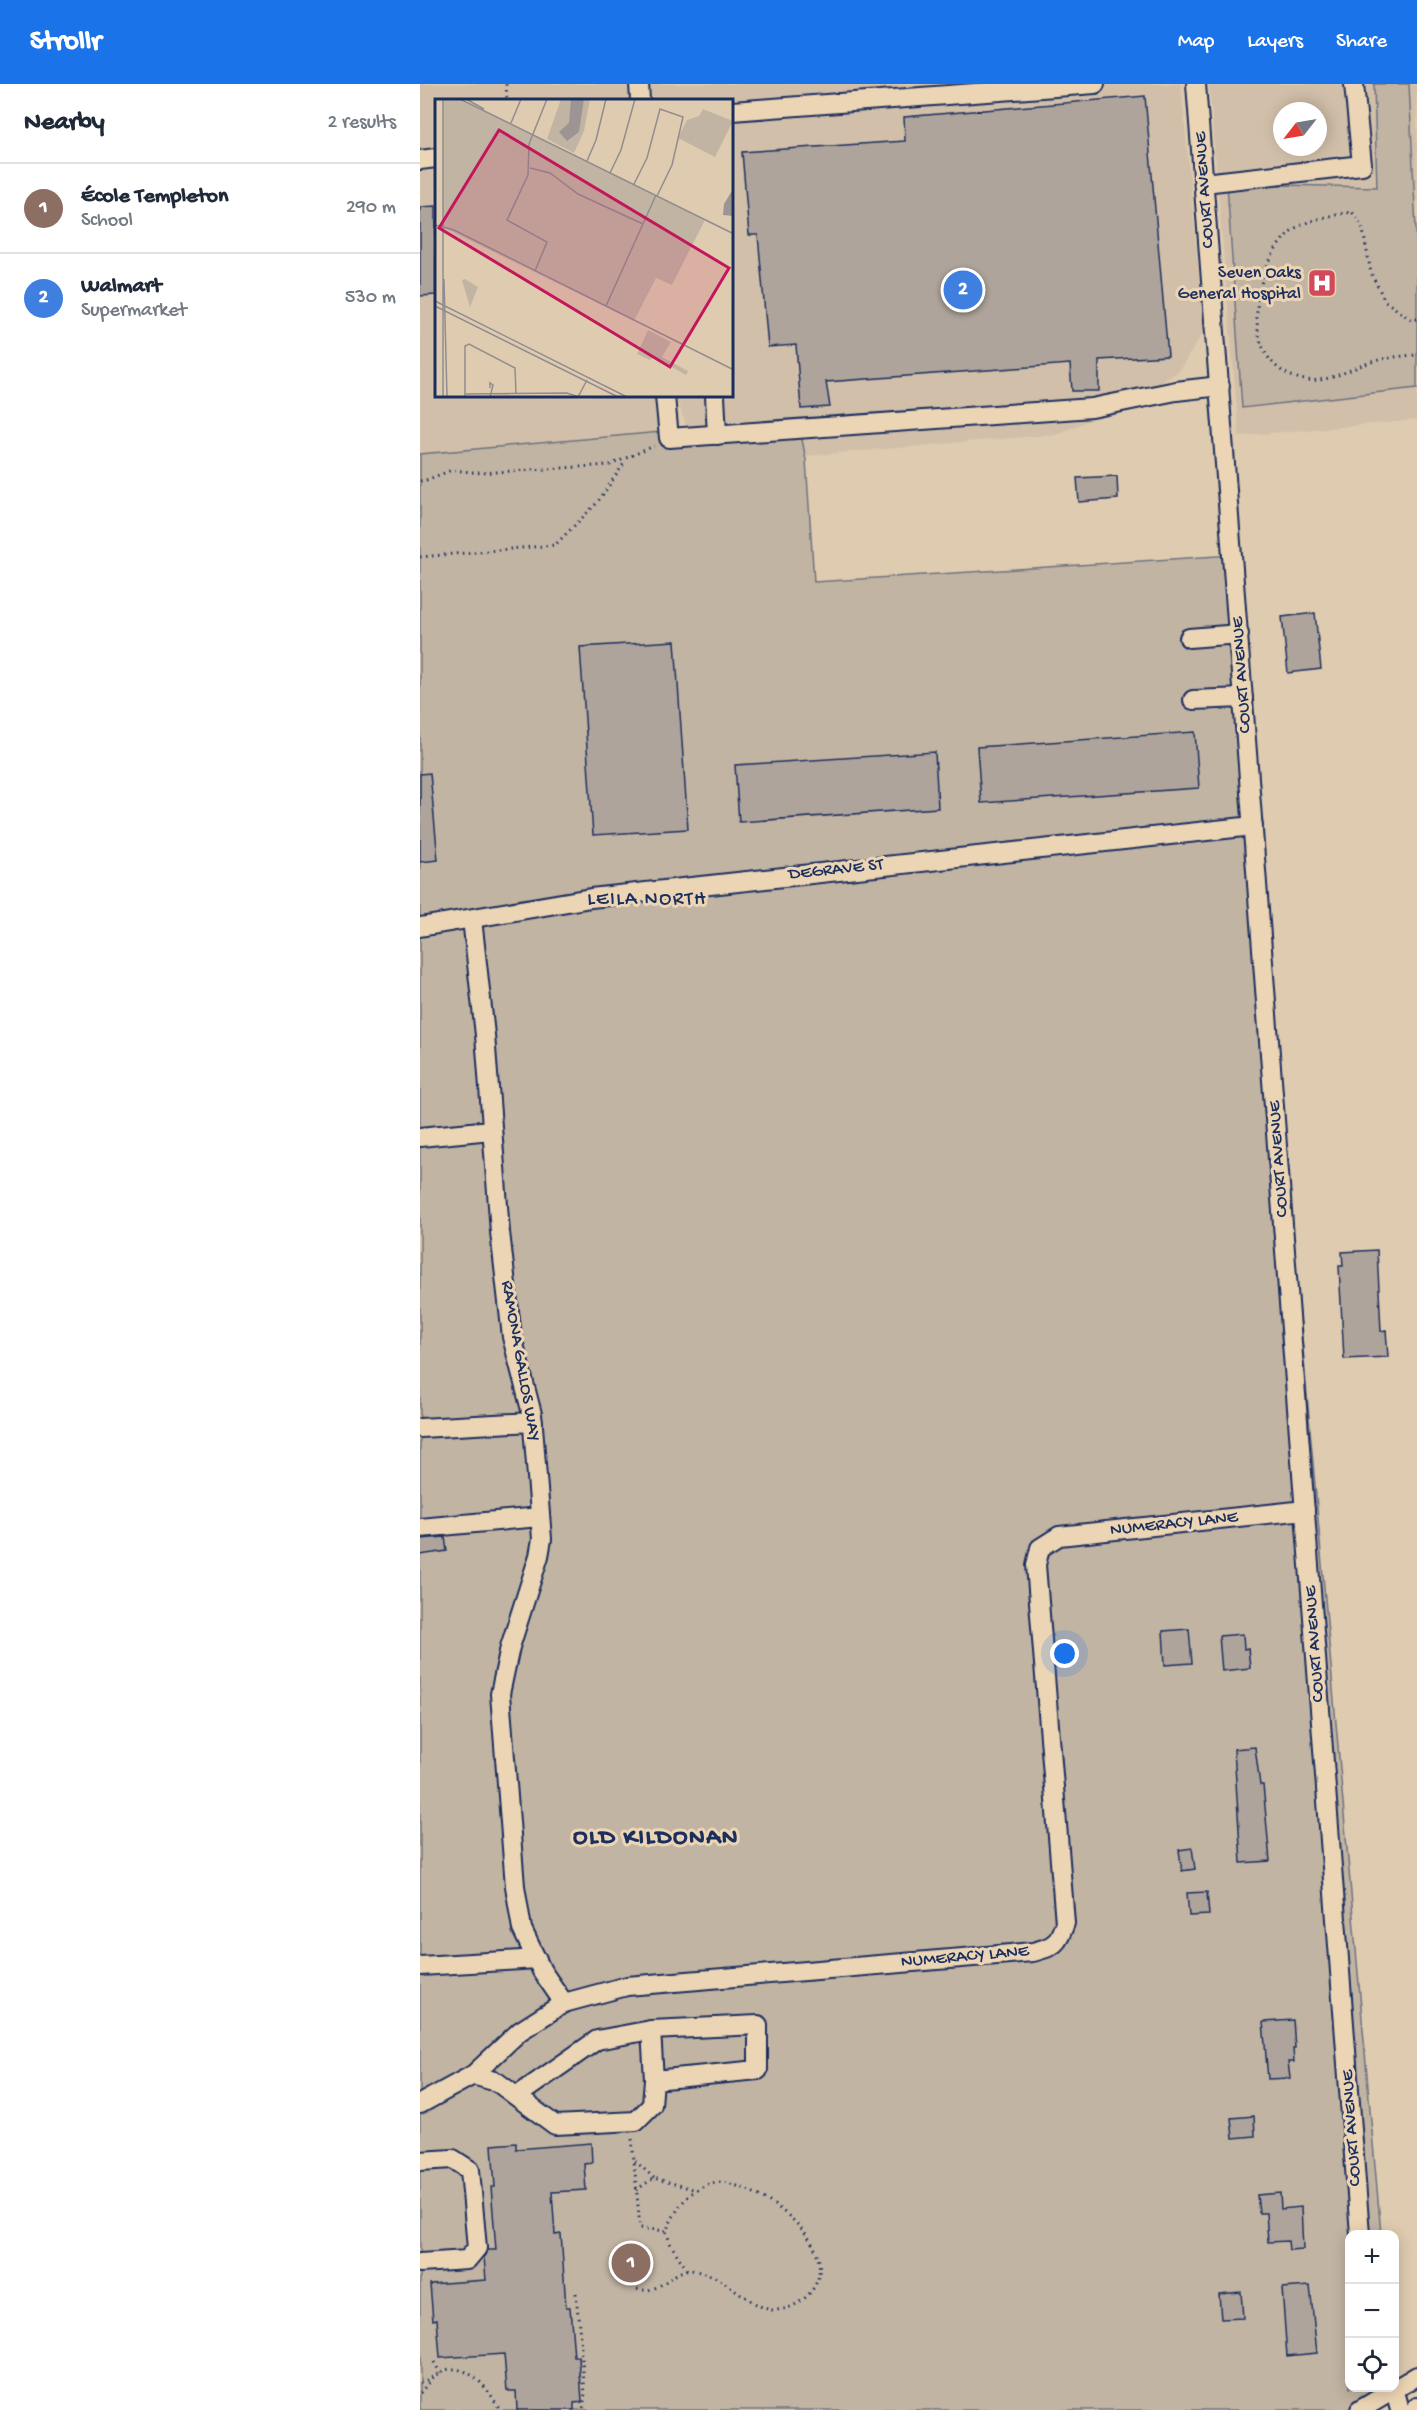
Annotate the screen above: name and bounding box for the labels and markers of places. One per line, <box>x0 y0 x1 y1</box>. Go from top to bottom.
place label: Seven Oaks General Hospital <box>1178 263 1302 305</box>
hospital icon: Seven Oaks General Hospital <box>1306 267 1338 299</box>
pin: 2 <box>944 268 982 312</box>
pin: 1 <box>612 2240 650 2286</box>

